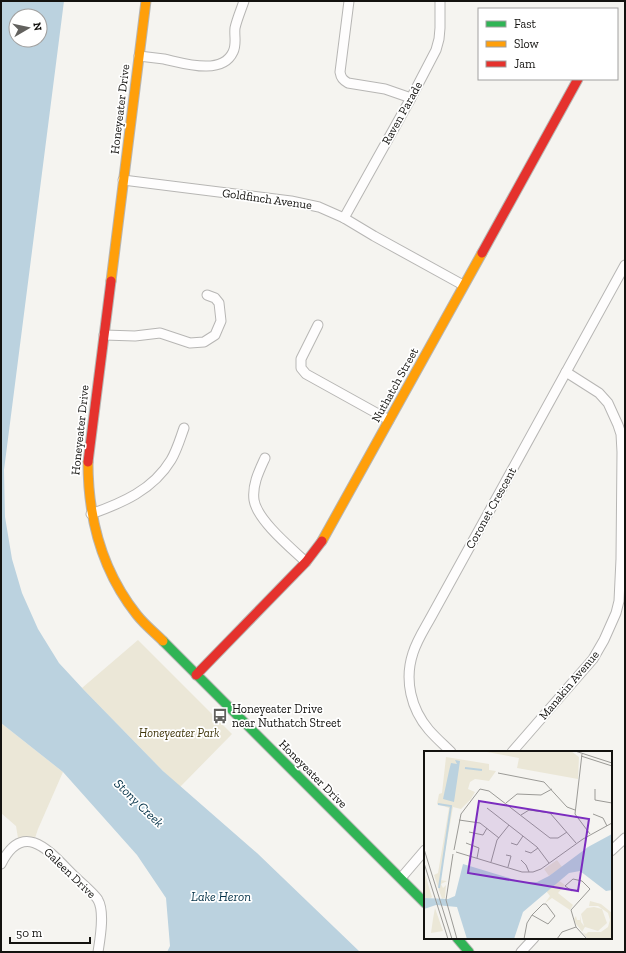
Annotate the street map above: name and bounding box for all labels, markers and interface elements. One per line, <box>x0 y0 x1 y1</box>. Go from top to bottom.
north arrow <box>8 8 48 48</box>
legend <box>478 8 618 80</box>
text: Fast <box>514 17 537 31</box>
text: N <box>30 21 45 32</box>
text: Slow <box>514 37 540 51</box>
text: Jam <box>514 57 536 71</box>
street label: Honeyeater Drive <box>108 63 133 155</box>
street label: Raven Parade <box>379 79 425 147</box>
street label: Goldfinch Avenue <box>221 186 313 212</box>
street label: Nuthatch Street <box>369 345 422 425</box>
street label: Honeyeater Drive <box>68 384 92 476</box>
street label: Coronet Crescent <box>463 464 519 551</box>
street label: Manakin Avenue <box>536 647 602 722</box>
place label: Honeyeater Drive near Nuthatch Street <box>232 702 342 730</box>
bus stop icon: Honeyeater Drive near Nuthatch Street <box>211 707 229 725</box>
park label: Honeyeater Park <box>139 726 220 740</box>
street label: Honeyeater Drive <box>276 737 350 811</box>
inset map <box>424 751 612 939</box>
water label: Stony Creek <box>111 776 167 830</box>
street label: Galeen Drive <box>41 845 99 901</box>
water label: Lake Heron <box>191 889 251 904</box>
scale bar <box>10 919 90 945</box>
text: 50 m <box>16 926 43 940</box>

